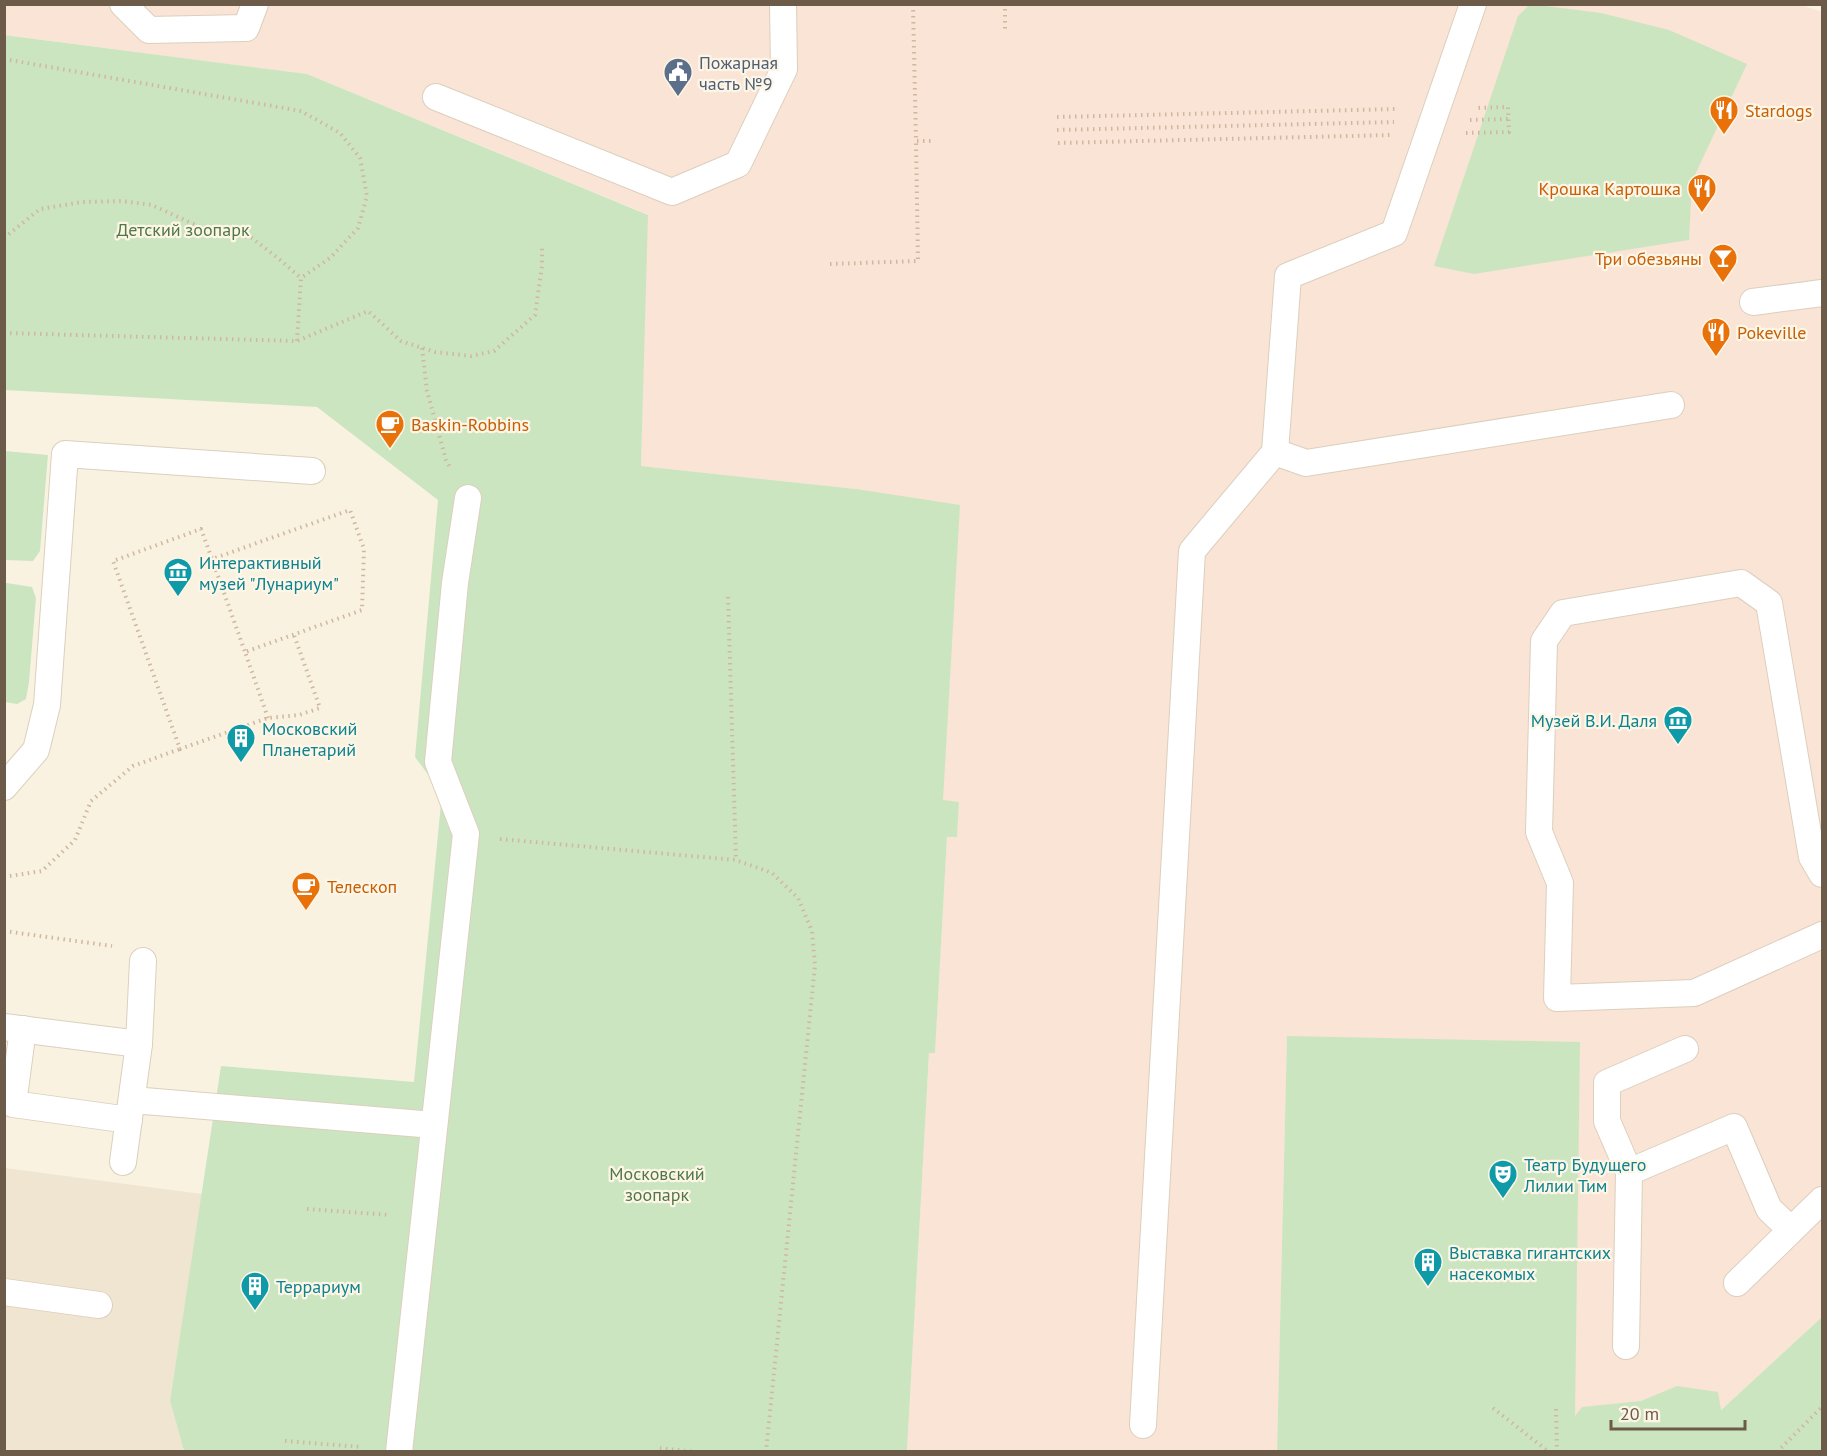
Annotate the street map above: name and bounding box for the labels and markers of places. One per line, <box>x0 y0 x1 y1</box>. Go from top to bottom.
place label: Пожарная часть №9 <box>699 51 778 95</box>
public building icon: Пожарная часть №9 <box>662 56 694 98</box>
restaurant icon: Stardogs <box>1708 94 1740 136</box>
place label: Stardogs <box>1745 99 1812 122</box>
restaurant icon: Крошка Картошка <box>1686 172 1718 214</box>
place label: Крошка Картошка <box>1538 177 1681 200</box>
bar icon: Три обезьяны <box>1707 242 1739 284</box>
place label: Три обезьяны <box>1595 247 1702 270</box>
restaurant icon: Pokeville <box>1700 316 1732 358</box>
place label: Pokeville <box>1737 321 1806 344</box>
cafe icon: Baskin-Robbins <box>374 408 406 450</box>
place label: Baskin-Robbins <box>411 413 529 436</box>
place label: Интерактивный музей "Лунариум" <box>199 551 339 595</box>
museum icon: Интерактивный музей "Лунариум" <box>162 556 194 598</box>
museum icon: Музей В.И. Даля <box>1662 704 1694 746</box>
place label: Музей В.И. Даля <box>1531 709 1657 732</box>
place label: Московский Планетарий <box>262 717 357 761</box>
building icon: Московский Планетарий <box>225 722 257 764</box>
cafe icon: Телескоп <box>290 870 322 912</box>
place label: Телескоп <box>327 875 397 898</box>
place label: Театр Будущего Лилии Тим <box>1523 1153 1646 1197</box>
theatre icon: Театр Будущего Лилии Тим <box>1487 1158 1519 1200</box>
place label: Выставка гигантских насекомых <box>1449 1241 1611 1285</box>
building icon: Выставка гигантских насекомых <box>1412 1246 1444 1288</box>
building icon: Террариум <box>239 1270 271 1312</box>
place label: Террариум <box>276 1275 361 1298</box>

